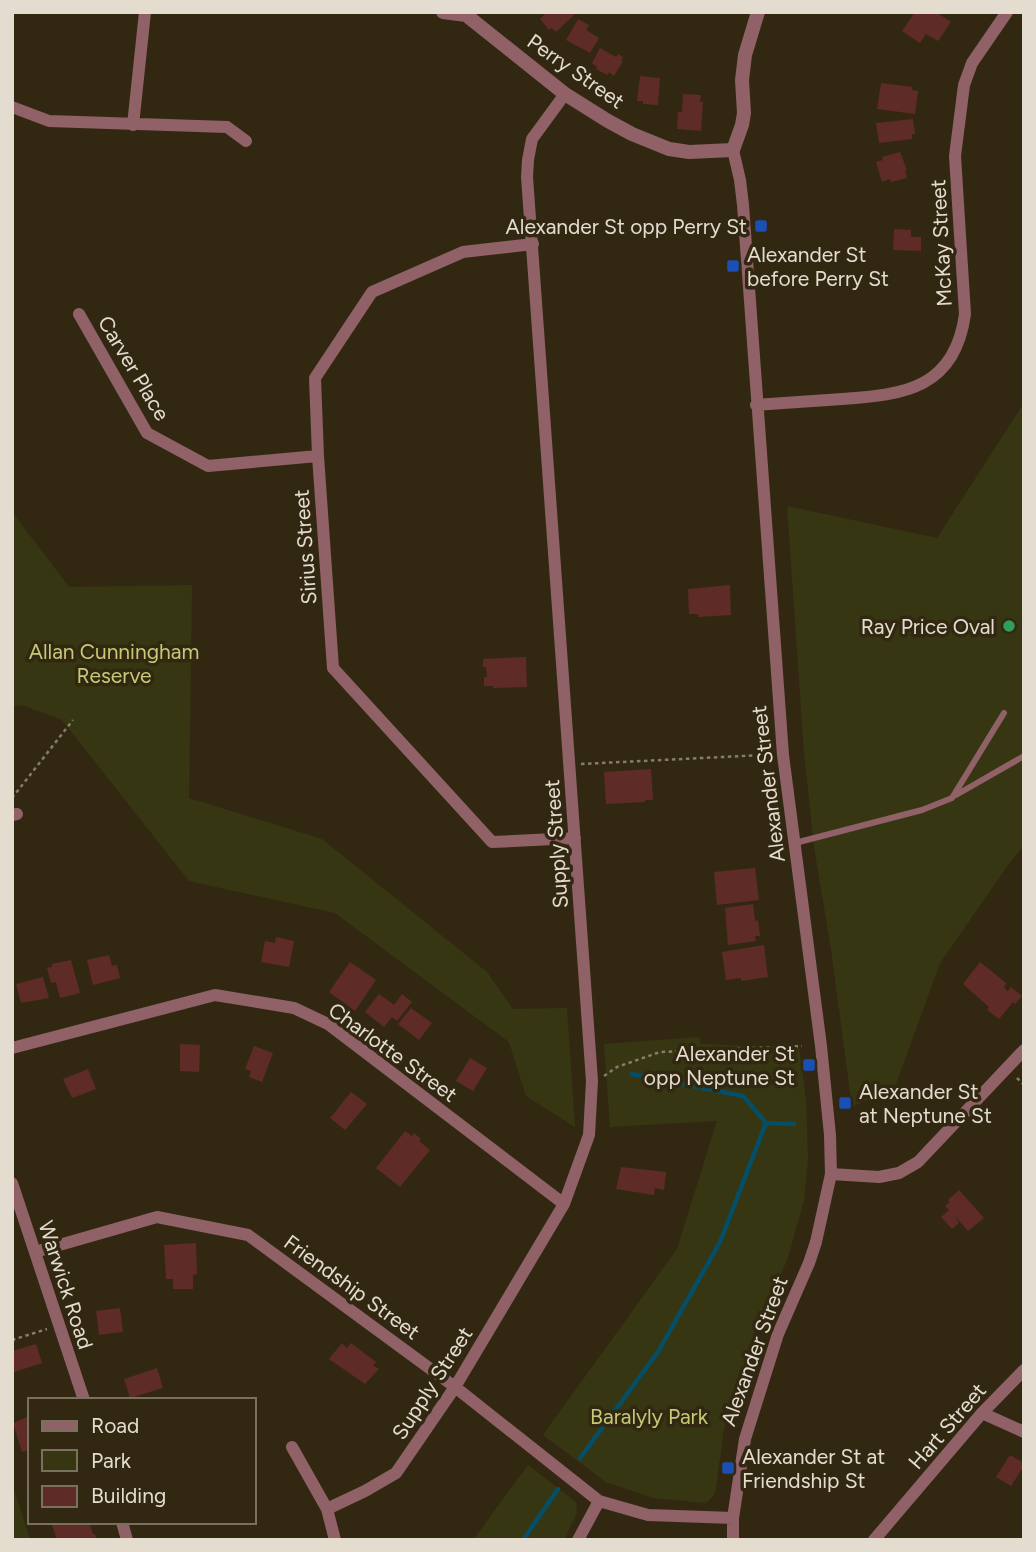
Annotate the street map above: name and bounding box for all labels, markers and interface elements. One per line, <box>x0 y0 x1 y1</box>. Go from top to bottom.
street label: Perry Street <box>523 28 629 114</box>
street label: McKay Street <box>925 179 957 307</box>
place label: Alexander St opp Perry St <box>506 214 747 239</box>
marker: Alexander St opp Perry St <box>753 218 769 234</box>
place label: Alexander St before Perry St <box>747 242 889 291</box>
marker: Alexander St before Perry St <box>725 258 741 274</box>
street label: Carver Place <box>93 311 175 425</box>
street label: Sirius Street <box>289 489 321 605</box>
place label: Ray Price Oval <box>861 614 995 639</box>
marker: Ray Price Oval <box>1001 618 1017 634</box>
park label: Allan Cunningham Reserve <box>29 639 199 688</box>
street label: Alexander Street <box>746 704 790 864</box>
street label: Supply Street <box>539 779 573 909</box>
street label: Charlotte Street <box>324 997 462 1107</box>
place label: Alexander St opp Neptune St <box>644 1041 795 1090</box>
marker: Alexander St opp Neptune St <box>801 1057 817 1073</box>
place label: Alexander St at Neptune St <box>859 1079 992 1128</box>
marker: Alexander St at Neptune St <box>837 1095 853 1111</box>
street label: Warwick Road <box>33 1218 99 1352</box>
street label: Friendship Street <box>279 1229 425 1345</box>
street label: Alexander Street <box>715 1273 793 1429</box>
street label: Supply Street <box>386 1322 478 1444</box>
street label: Hart Street <box>903 1378 991 1474</box>
legend <box>28 1398 256 1524</box>
park label: Baralyly Park <box>590 1404 709 1429</box>
text: Road <box>91 1413 139 1438</box>
place label: Alexander St at Friendship St <box>742 1444 885 1493</box>
text: Park <box>91 1448 132 1473</box>
marker: Alexander St at Friendship St <box>720 1460 736 1476</box>
text: Building <box>91 1483 166 1508</box>

